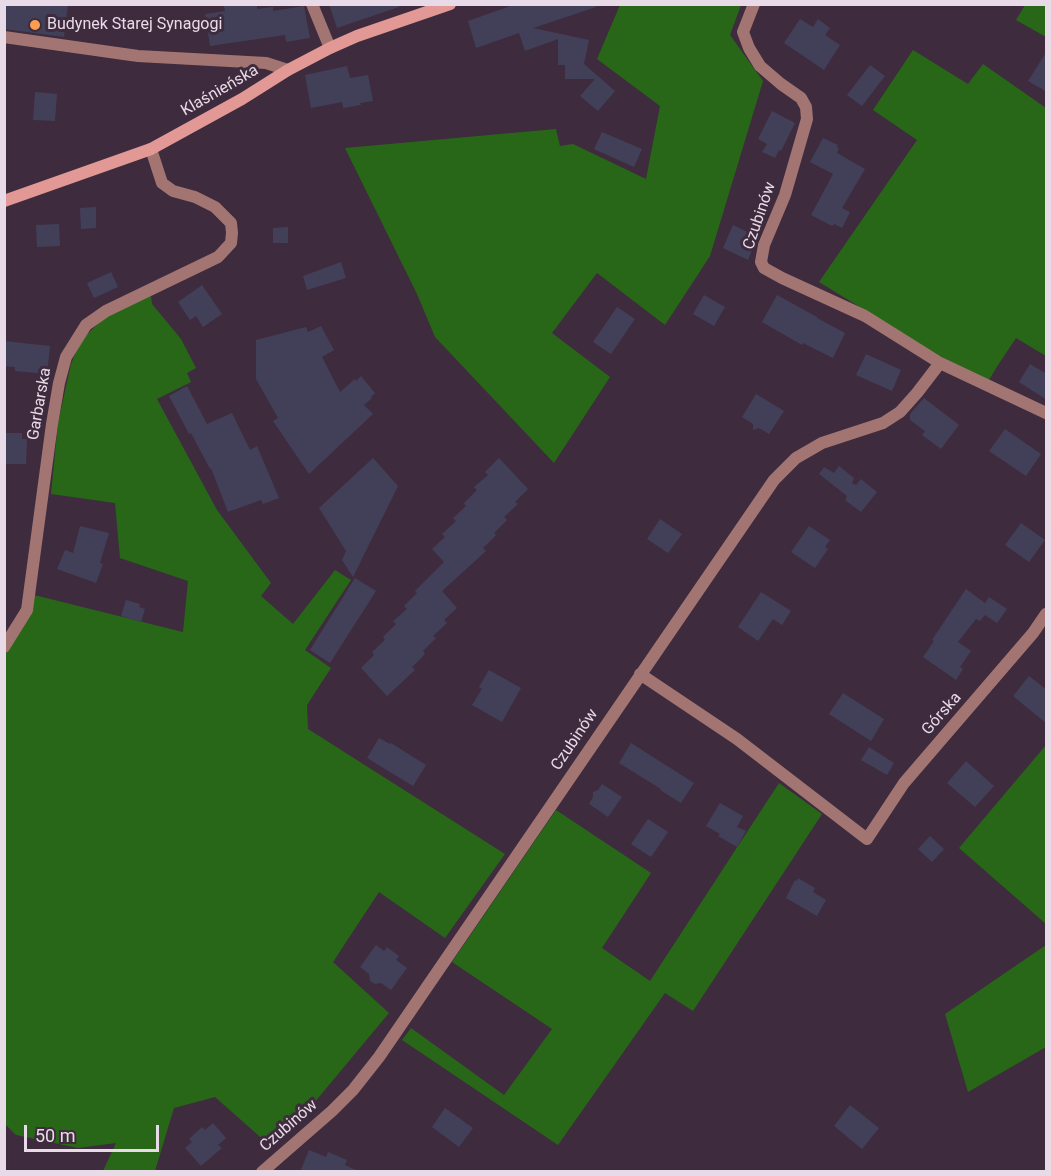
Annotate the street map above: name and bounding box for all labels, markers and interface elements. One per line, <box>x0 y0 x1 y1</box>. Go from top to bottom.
place label: Budynek Starej Synagogi <box>47 15 222 35</box>
marker: Budynek Starej Synagogi <box>28 18 42 32</box>
street label: Klaśnieńska <box>178 61 262 121</box>
street label: Czubinów <box>740 180 780 252</box>
street label: Garbarska <box>24 366 56 442</box>
street label: Górska <box>918 689 966 739</box>
street label: Czubinów <box>547 706 603 774</box>
street label: Czubinów <box>256 1096 322 1156</box>
scale bar <box>27 1113 162 1151</box>
text: 50 m <box>35 1125 75 1146</box>

